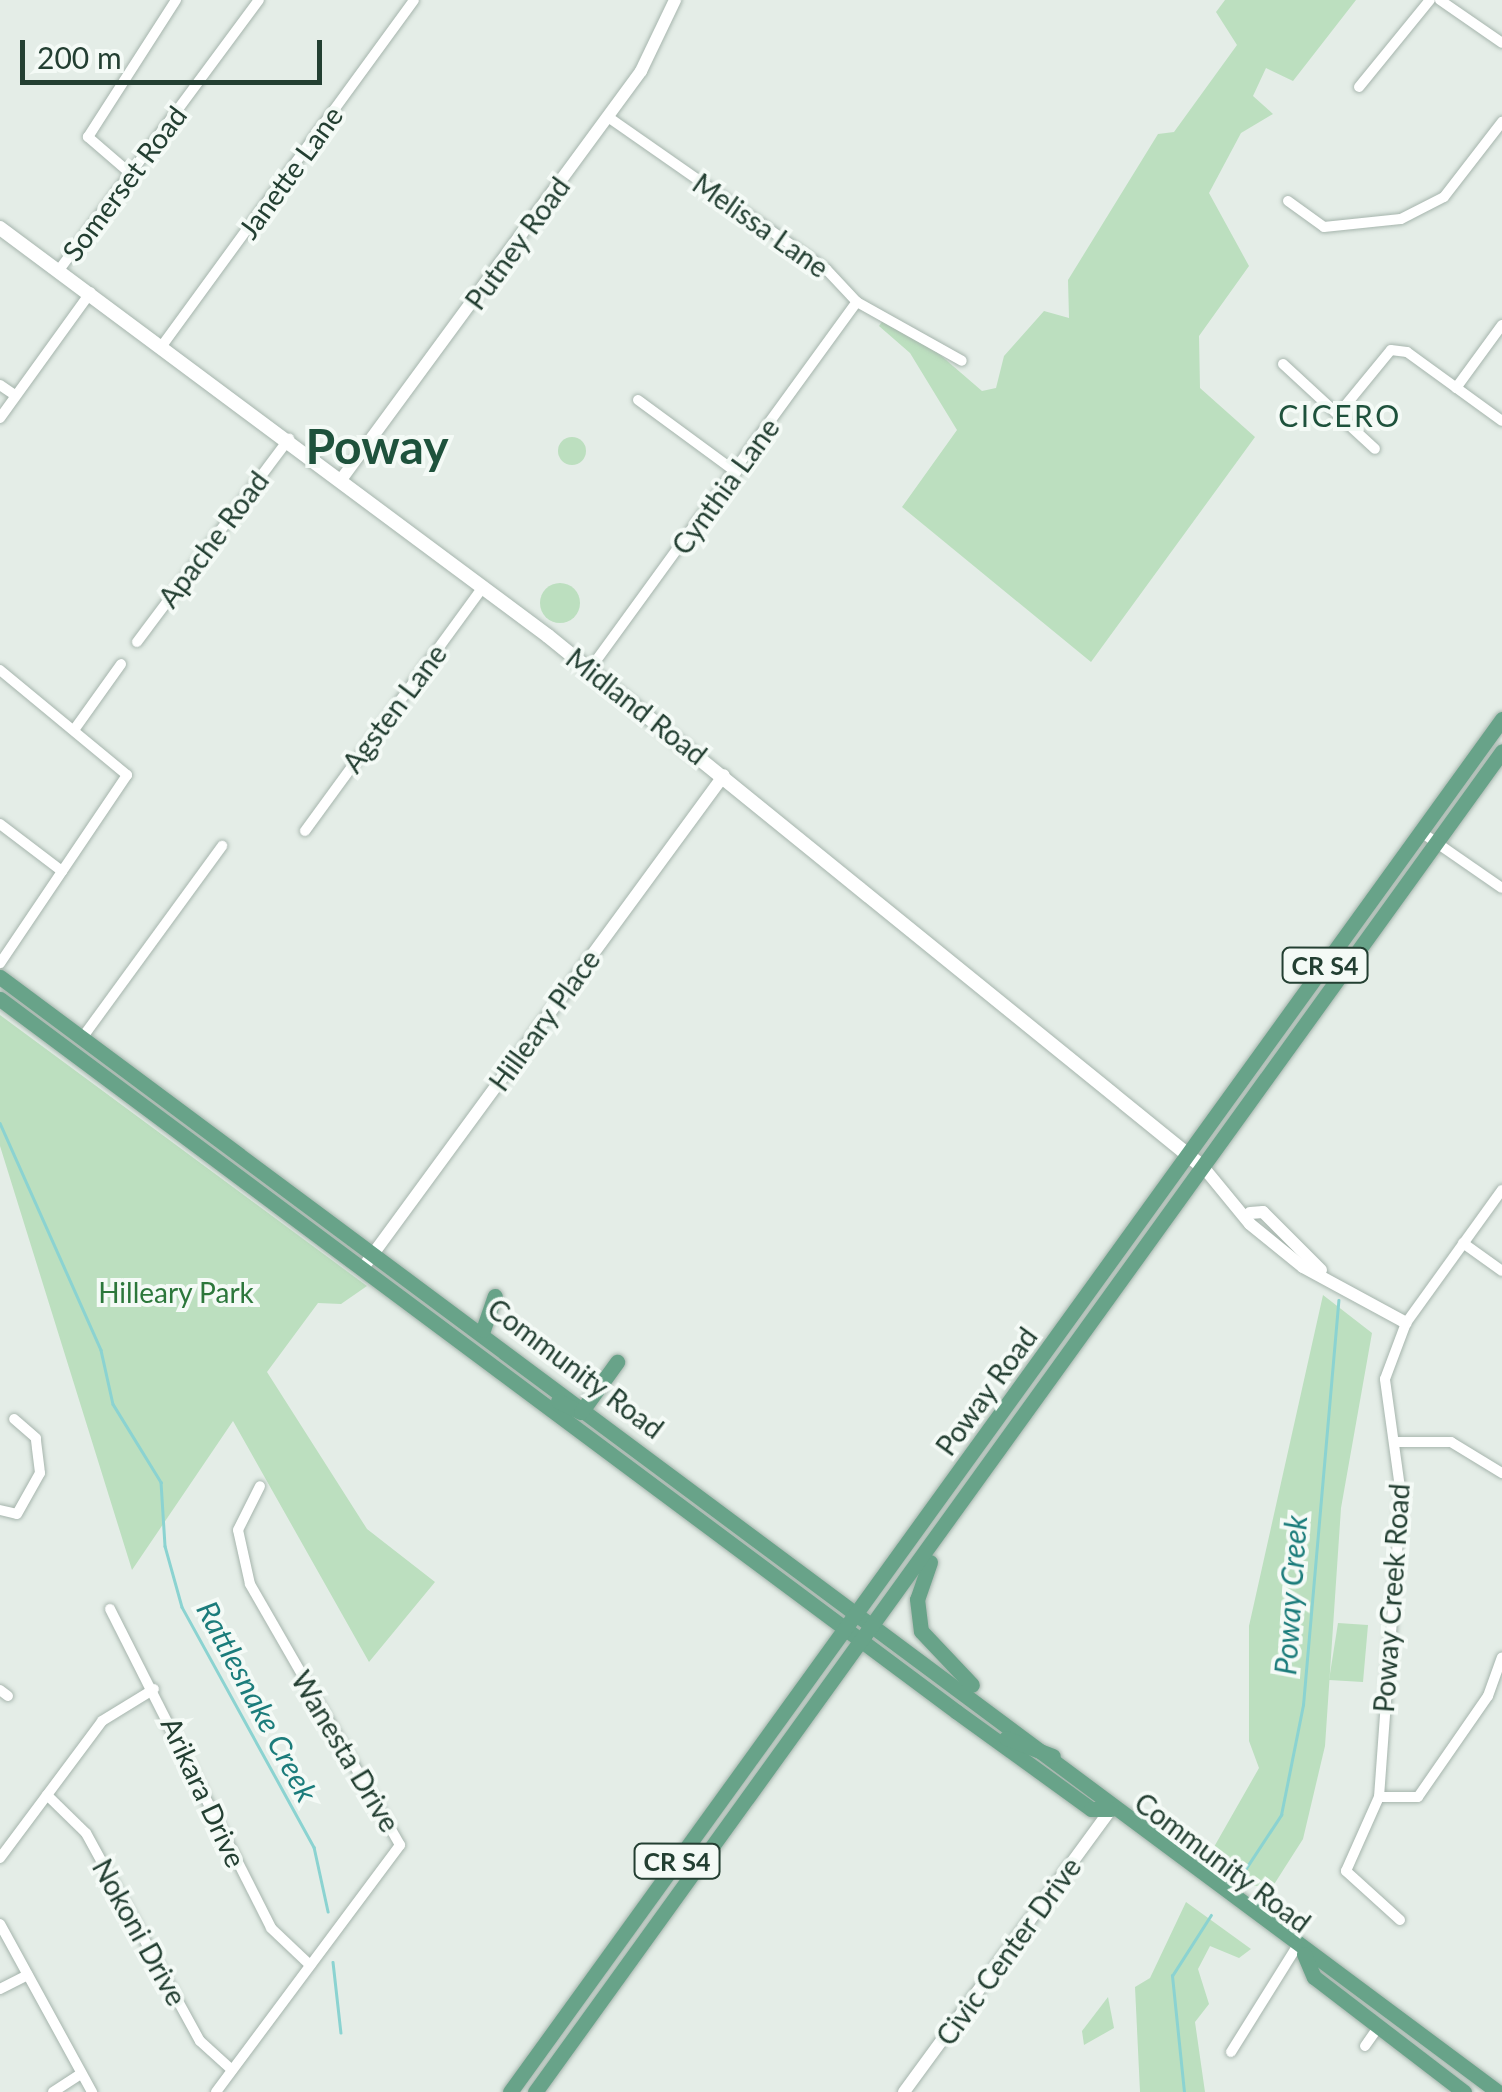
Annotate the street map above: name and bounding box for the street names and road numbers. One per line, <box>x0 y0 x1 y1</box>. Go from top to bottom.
street label: Somerset Road <box>55 99 193 267</box>
street label: Janette Lane <box>231 99 349 245</box>
street label: Melissa Lane <box>687 166 835 284</box>
street label: Putney Road <box>458 170 576 316</box>
street label: Cynthia Lane <box>664 411 786 561</box>
street label: Apache Road <box>151 464 275 614</box>
street label: Agsten Lane <box>335 637 453 779</box>
street label: Midland Road <box>560 641 714 771</box>
street label: Hilleary Place <box>481 943 607 1097</box>
road number: CR S4 <box>1280 945 1370 985</box>
street label: Community Road <box>481 1291 671 1445</box>
street label: Poway Road <box>928 1320 1044 1462</box>
street label: Poway Creek Road <box>1366 1482 1416 1714</box>
street label: Wanesta Drive <box>285 1664 407 1838</box>
street label: Arikara Drive <box>155 1712 253 1872</box>
street label: Community Road <box>1128 1785 1318 1939</box>
road number: CR S4 <box>632 1841 722 1881</box>
street label: Civic Center Drive <box>928 1850 1088 2052</box>
street label: Nokoni Drive <box>86 1853 194 2011</box>

